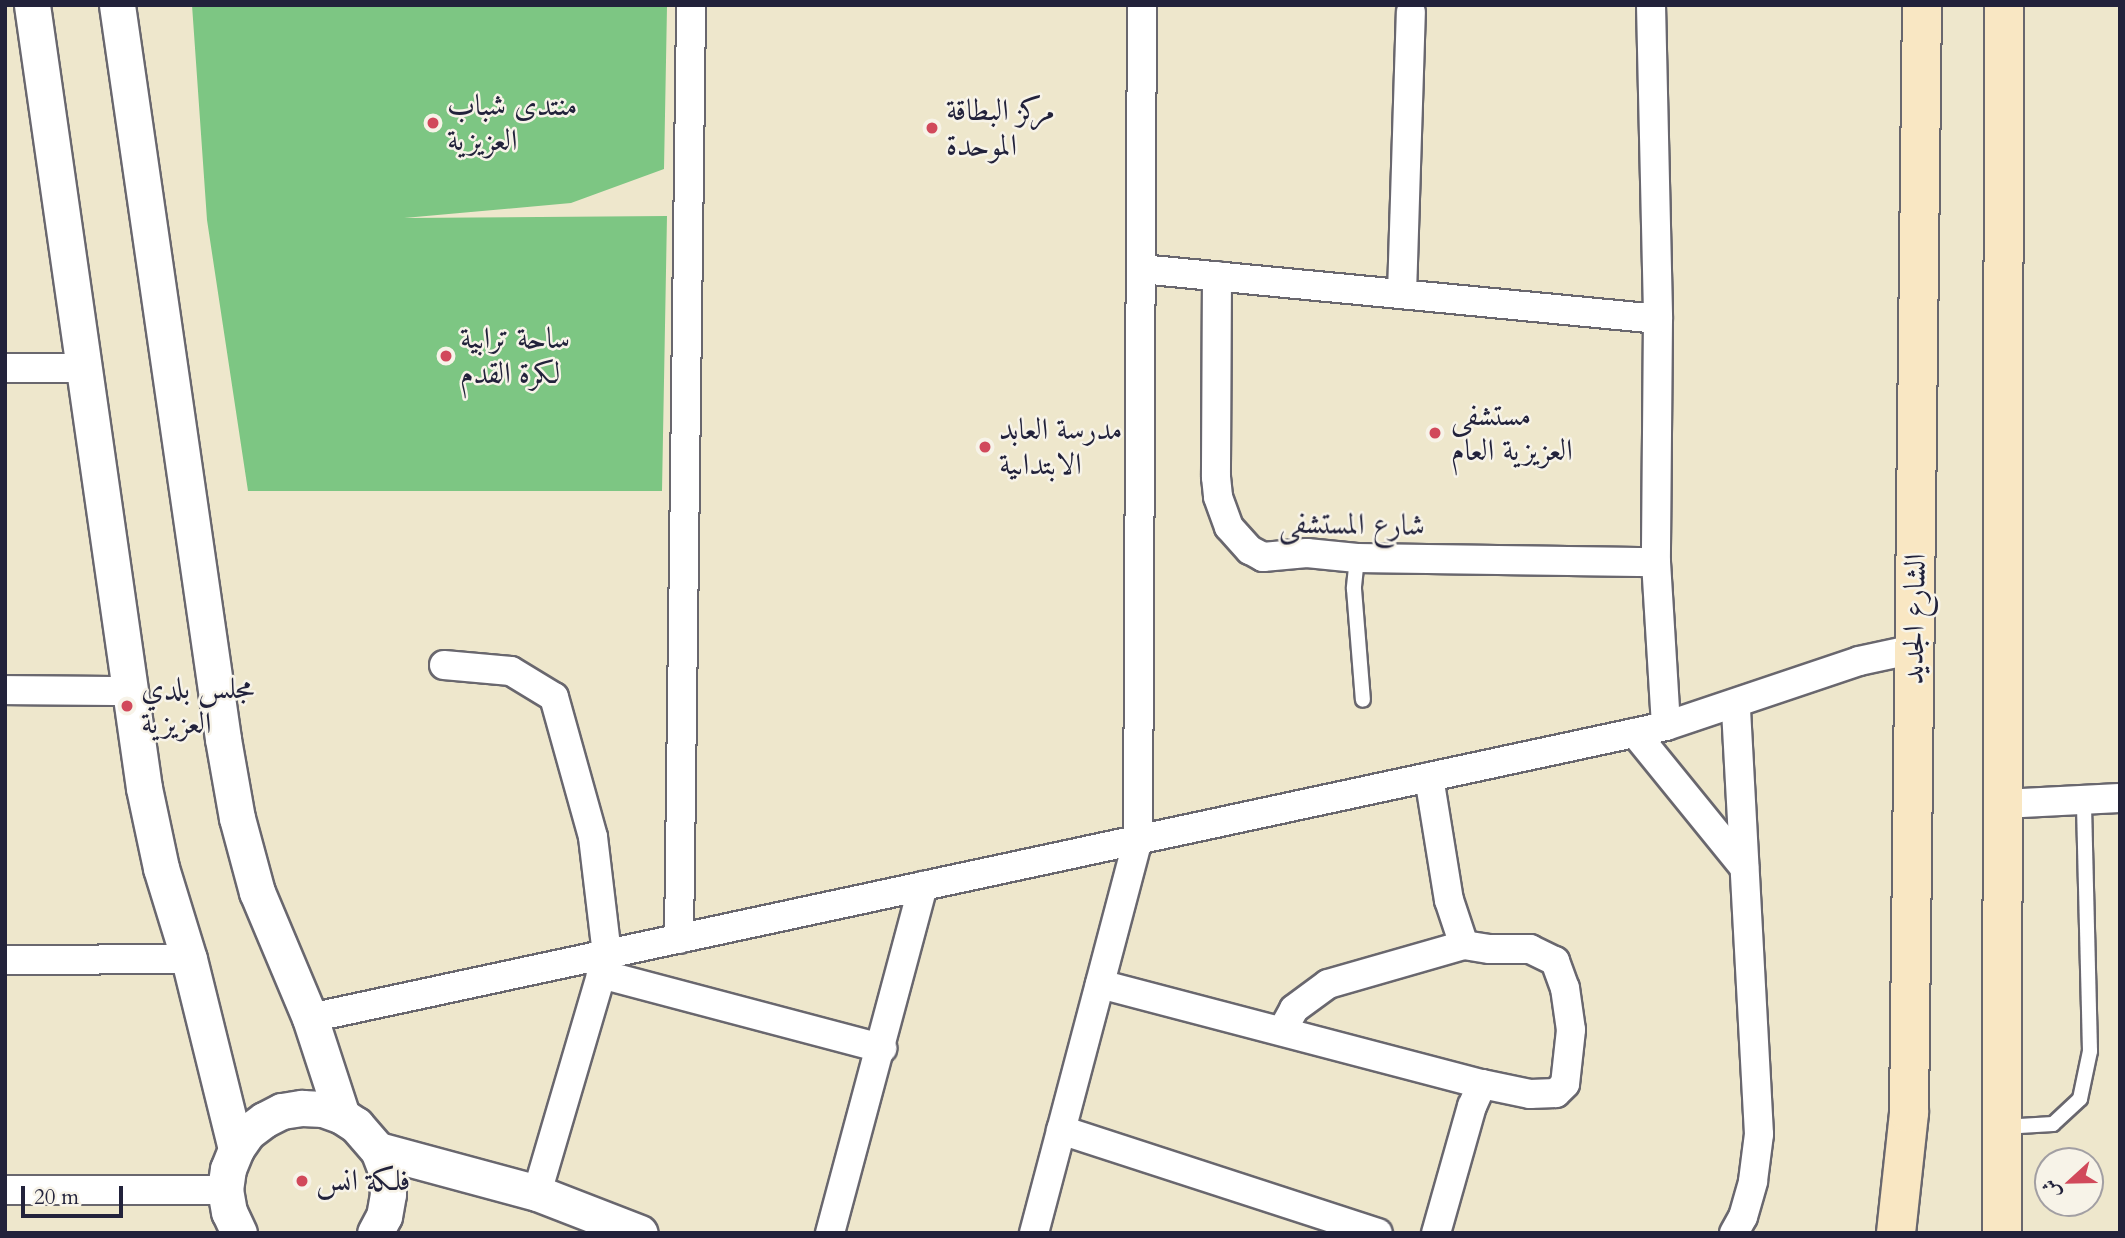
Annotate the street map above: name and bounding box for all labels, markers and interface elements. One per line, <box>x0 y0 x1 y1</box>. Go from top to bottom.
place label: منتدى شباب العزيزية <box>447 88 577 158</box>
place label: مركز البطاقة الموحدة <box>946 93 1055 164</box>
marker: منتدى شباب العزيزية <box>425 115 441 131</box>
marker: مركز البطاقة الموحدة <box>924 120 940 136</box>
place label: ساحة ترابية لكرة القدم <box>460 321 570 392</box>
marker: ساحة ترابية لكرة القدم <box>438 348 454 364</box>
place label: مستشفى العزيزية العام <box>1451 398 1573 468</box>
place label: مدرسة العابد الابتداىية <box>999 412 1122 482</box>
marker: مستشفى العزيزية العام <box>1425 423 1445 443</box>
marker: مدرسة العابد الابتداىية <box>977 439 993 455</box>
street label: شارع المستشفى <box>1279 506 1425 544</box>
street label: الشارع الجديد <box>1896 553 1934 685</box>
place label: مجلس بلدي العزيزية <box>141 671 254 742</box>
marker: مجلس بلدي العزيزية <box>119 698 135 714</box>
north arrow <box>2034 1147 2104 1217</box>
place label: فلكة انس <box>316 1163 410 1199</box>
scale bar <box>24 1172 126 1216</box>
marker: فلكة انس <box>294 1173 310 1189</box>
text: ش <box>2036 1176 2067 1203</box>
text: 20 m <box>34 1183 79 1212</box>

